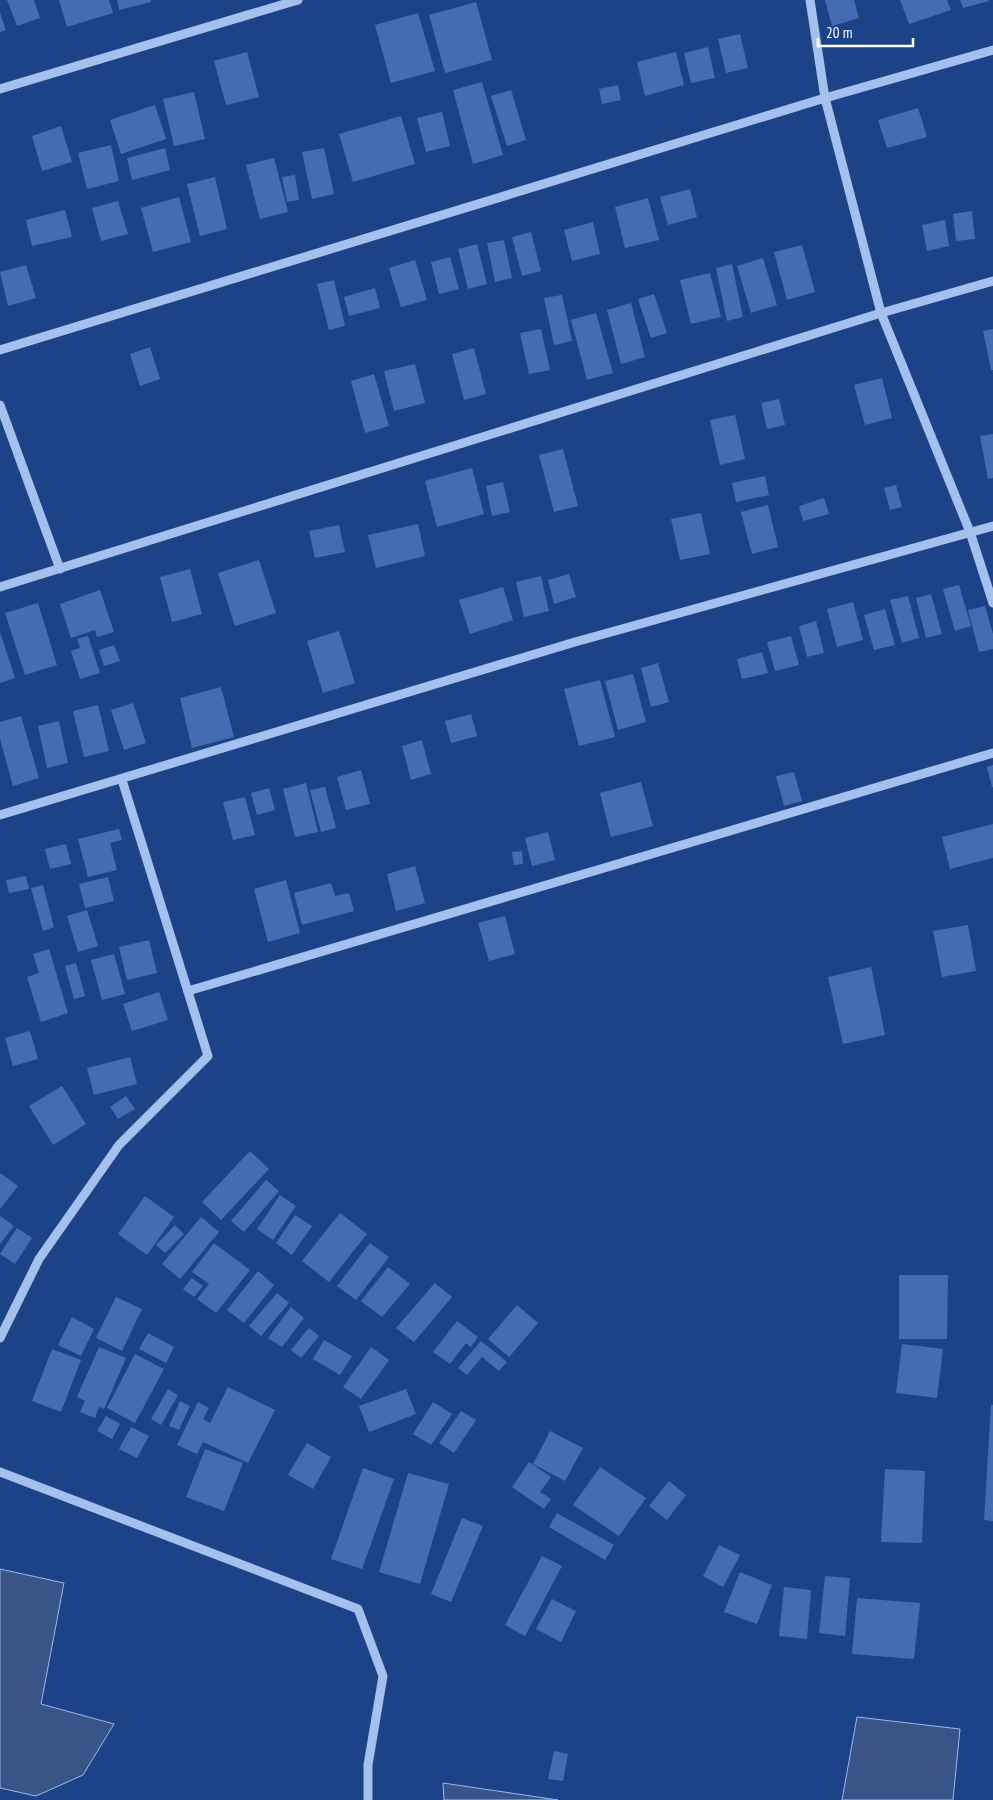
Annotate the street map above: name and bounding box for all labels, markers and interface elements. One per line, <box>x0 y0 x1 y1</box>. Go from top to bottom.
scale bar <box>818 15 913 47</box>
text: 20 m <box>826 23 852 42</box>

